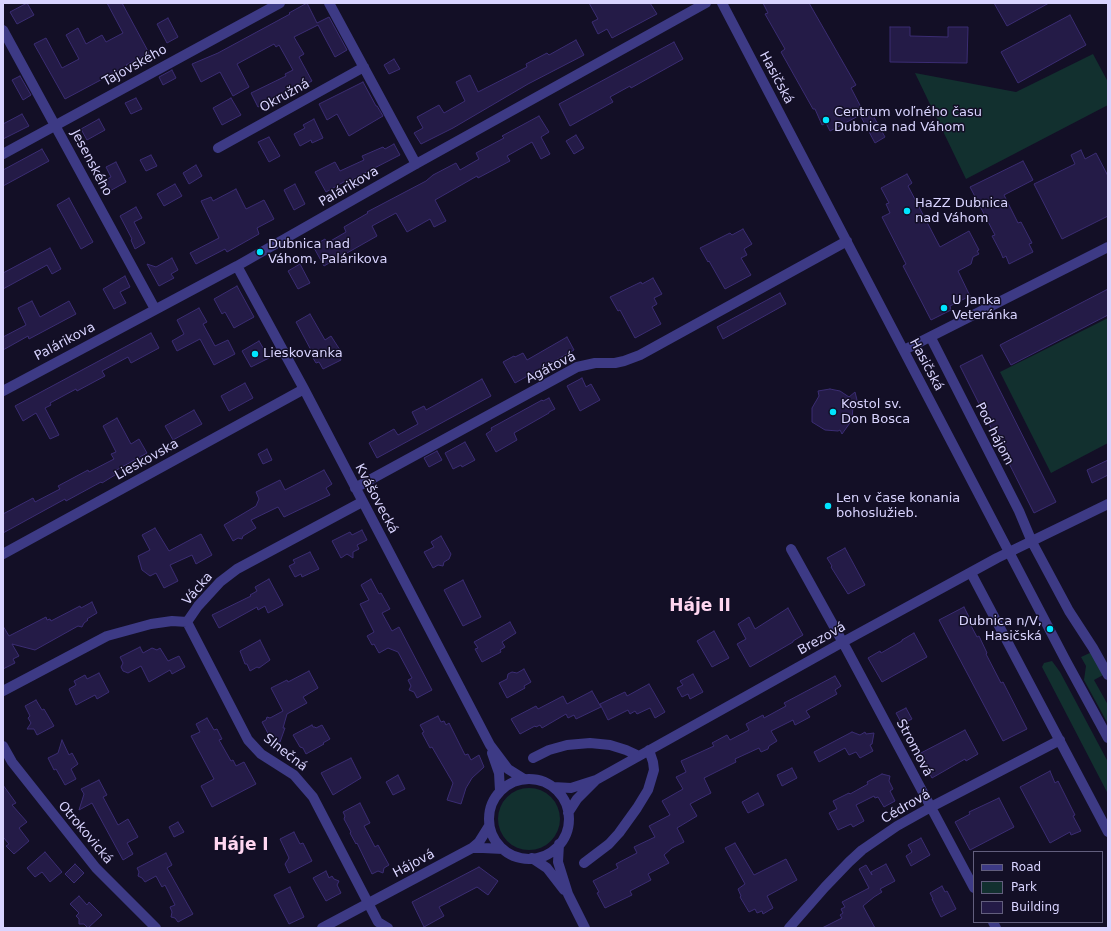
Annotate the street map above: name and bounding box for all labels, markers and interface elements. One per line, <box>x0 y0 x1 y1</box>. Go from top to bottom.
street label: Tajovského <box>100 42 170 90</box>
street label: Hasičská <box>756 49 796 107</box>
street label: Okružná <box>257 76 313 116</box>
place label: Centrum voľného času Dubnica nad Váhom <box>834 105 982 136</box>
marker: Centrum voľného času Dubnica nad Váhom <box>821 115 831 125</box>
street label: Jesenského <box>67 127 115 199</box>
street label: Palárikova <box>316 164 382 210</box>
place label: HaZZ Dubnica nad Váhom <box>915 196 1008 227</box>
marker: HaZZ Dubnica nad Váhom <box>902 206 912 216</box>
place label: Dubnica nad Váhom, Palárikova <box>268 237 387 268</box>
marker: Dubnica nad Váhom, Palárikova <box>255 247 265 257</box>
place label: U Janka Veteránka <box>952 293 1018 324</box>
marker: U Janka Veteránka <box>939 303 949 313</box>
street label: Palárikova <box>32 320 98 364</box>
street label: Hasičská <box>906 336 946 394</box>
place label: Lieskovanka <box>263 346 343 362</box>
marker: Lieskovanka <box>250 349 260 359</box>
street label: Agátová <box>523 349 579 387</box>
place label: Kostol sv. Don Bosca <box>841 397 910 428</box>
street label: Pod hájom <box>972 400 1016 468</box>
marker: Kostol sv. Don Bosca <box>828 407 838 417</box>
street label: Lieskovska <box>112 436 182 484</box>
street label: Kvášovecká <box>351 461 401 537</box>
place label: Len v čase konania bohoslužieb. <box>836 491 960 522</box>
marker: Len v čase konania bohoslužieb. <box>823 501 833 511</box>
street label: Vácka <box>180 569 216 609</box>
district label: Háje II <box>669 597 731 617</box>
place label: Dubnica n/V, Hasičská <box>959 614 1042 645</box>
street label: Brezová <box>795 619 849 659</box>
marker: Dubnica n/V, Hasičská <box>1045 624 1055 634</box>
street label: Stromová <box>892 717 936 779</box>
street label: Slnečná <box>260 731 310 775</box>
street label: Cédrová <box>879 787 933 827</box>
street label: Otrokovická <box>54 798 116 868</box>
district label: Háje I <box>213 836 269 856</box>
street label: Hájová <box>390 847 438 881</box>
legend <box>973 851 1103 923</box>
text: Road <box>1011 860 1041 874</box>
text: Park <box>1011 880 1037 894</box>
text: Building <box>1011 900 1060 914</box>

